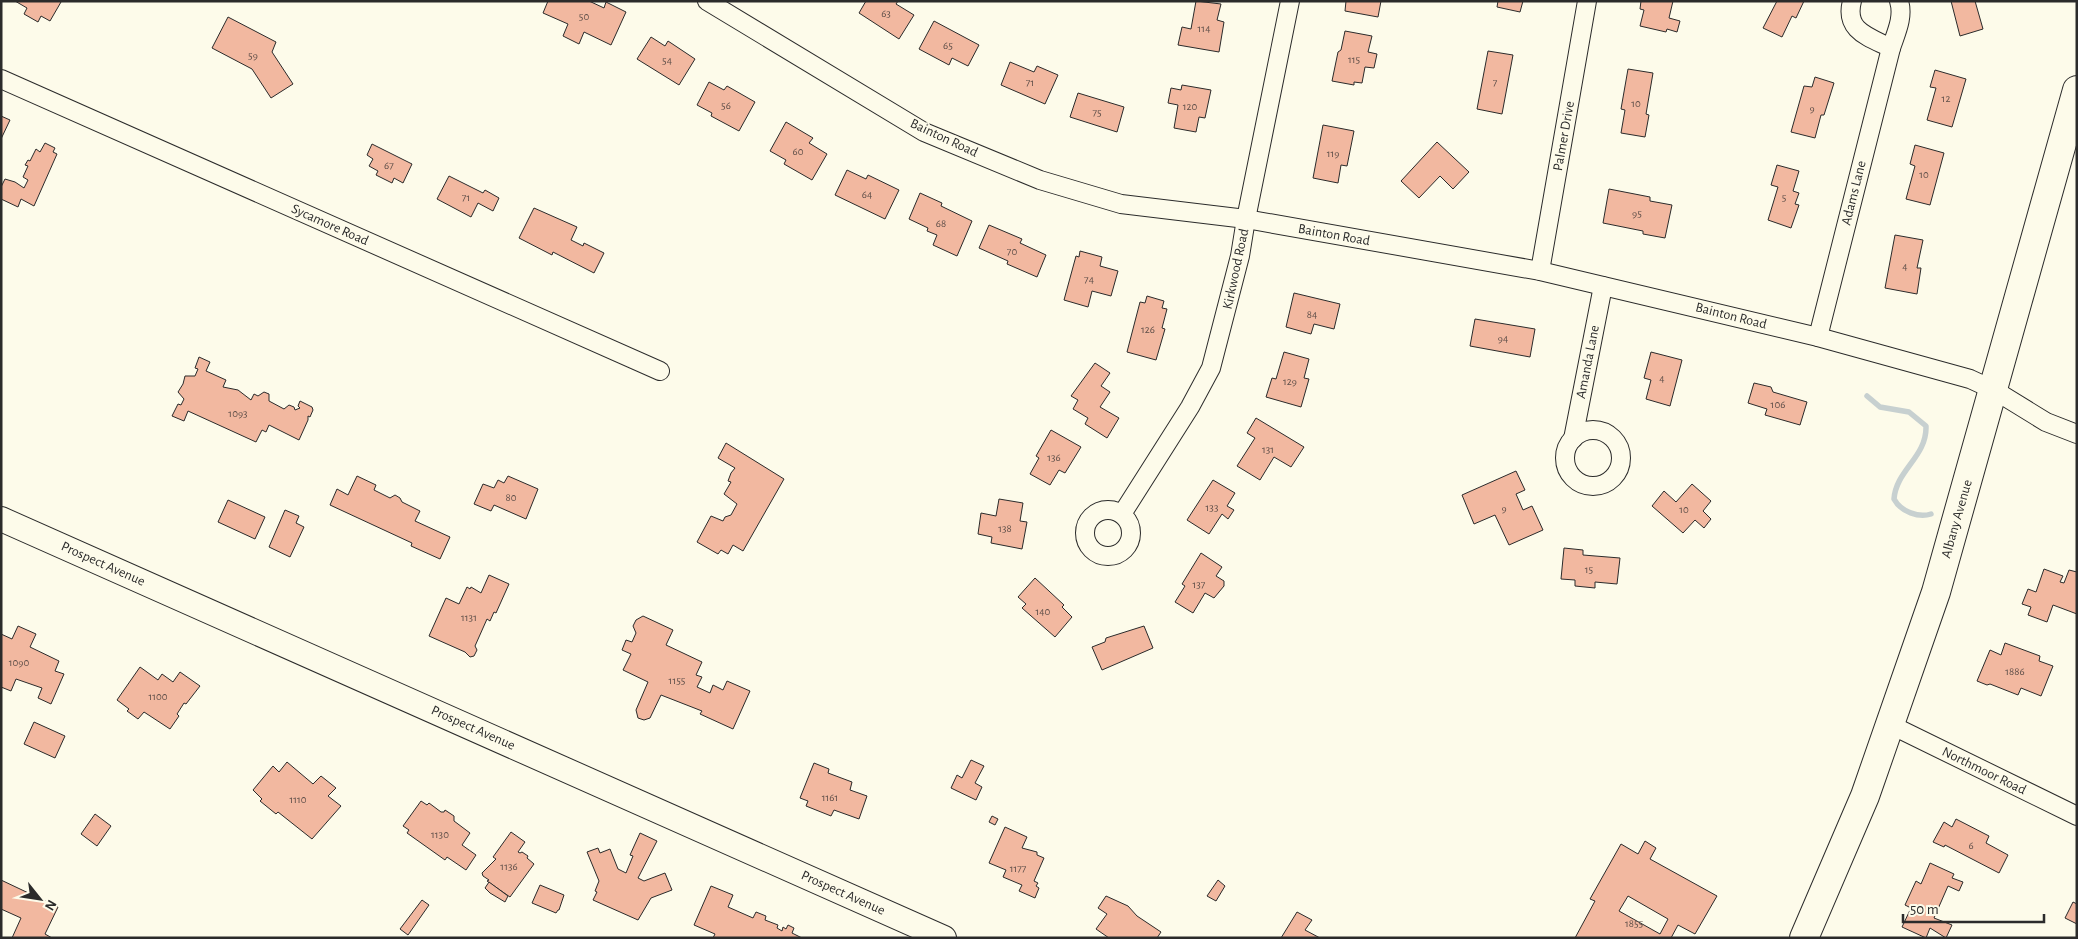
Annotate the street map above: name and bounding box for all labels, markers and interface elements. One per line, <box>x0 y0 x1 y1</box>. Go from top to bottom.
house number: 63 <box>881 8 891 19</box>
house number: 50 <box>579 11 589 22</box>
house number: 114 <box>1198 23 1210 34</box>
house number: 65 <box>943 40 953 51</box>
house number: 59 <box>248 50 258 61</box>
house number: 115 <box>1348 54 1360 65</box>
house number: 54 <box>662 55 672 66</box>
house number: 71 <box>1026 77 1034 88</box>
house number: 7 <box>1493 77 1498 88</box>
house number: 12 <box>1942 93 1950 104</box>
house number: 10 <box>1631 98 1641 109</box>
house number: 56 <box>721 100 731 111</box>
street label: Palmer Drive <box>1551 100 1577 172</box>
house number: 120 <box>1183 101 1197 112</box>
house number: 9 <box>1809 103 1815 114</box>
house number: 75 <box>1092 107 1102 118</box>
street label: Bainton Road <box>908 116 980 160</box>
house number: 60 <box>793 146 804 157</box>
house number: 119 <box>1327 148 1339 159</box>
street label: Adams Lane <box>1839 159 1869 227</box>
house number: 67 <box>384 160 394 171</box>
house number: 10 <box>1919 169 1929 180</box>
house number: 64 <box>862 189 872 200</box>
house number: 71 <box>462 192 470 203</box>
house number: 5 <box>1782 192 1787 203</box>
street label: Sycamore Road <box>289 202 371 248</box>
house number: 95 <box>1632 208 1642 219</box>
house number: 68 <box>936 218 946 229</box>
street label: Bainton Road <box>1297 222 1371 248</box>
street label: Kirkwood Road <box>1221 227 1251 311</box>
house number: 70 <box>1007 246 1017 257</box>
house number: 4 <box>1902 261 1908 272</box>
house number: 74 <box>1084 274 1094 285</box>
street label: Bainton Road <box>1694 300 1768 332</box>
house number: 84 <box>1307 309 1317 320</box>
house number: 126 <box>1141 324 1155 335</box>
street label: Amanda Lane <box>1574 324 1602 400</box>
house number: 94 <box>1498 333 1508 344</box>
house number: 4 <box>1659 373 1665 384</box>
house number: 129 <box>1283 376 1297 387</box>
house number: 106 <box>1771 399 1785 410</box>
house number: 1093 <box>228 408 248 419</box>
house number: 131 <box>1262 444 1274 455</box>
house number: 136 <box>1047 452 1061 463</box>
street label: Albany Avenue <box>1939 478 1975 560</box>
house number: 80 <box>505 492 517 503</box>
house number: 133 <box>1206 502 1219 513</box>
house number: 9 <box>1501 503 1507 514</box>
house number: 10 <box>1679 504 1689 515</box>
house number: 138 <box>998 523 1012 534</box>
street label: Prospect Avenue <box>59 539 147 589</box>
house number: 15 <box>1585 564 1594 575</box>
house number: 137 <box>1193 579 1206 590</box>
house number: 140 <box>1036 606 1051 617</box>
house number: 1131 <box>461 612 477 623</box>
house number: 1090 <box>9 657 29 668</box>
house number: 1886 <box>2005 666 2025 677</box>
house number: 1155 <box>669 675 686 686</box>
house number: 1100 <box>148 691 168 702</box>
street label: Prospect Avenue <box>429 703 517 753</box>
street label: Northmoor Road <box>1940 745 2028 797</box>
house number: 1161 <box>822 792 838 803</box>
house number: 1110 <box>289 794 307 805</box>
house number: 1130 <box>431 829 449 840</box>
house number: 6 <box>1968 840 1974 851</box>
house number: 1136 <box>500 861 518 872</box>
house number: 1177 <box>1010 863 1027 874</box>
street label: Prospect Avenue <box>799 868 887 918</box>
north arrow <box>15 874 65 924</box>
scale bar <box>1903 892 2044 924</box>
text: N <box>42 897 59 913</box>
text: 50 m <box>1910 902 1939 917</box>
house number: 1855 <box>1625 918 1643 929</box>

